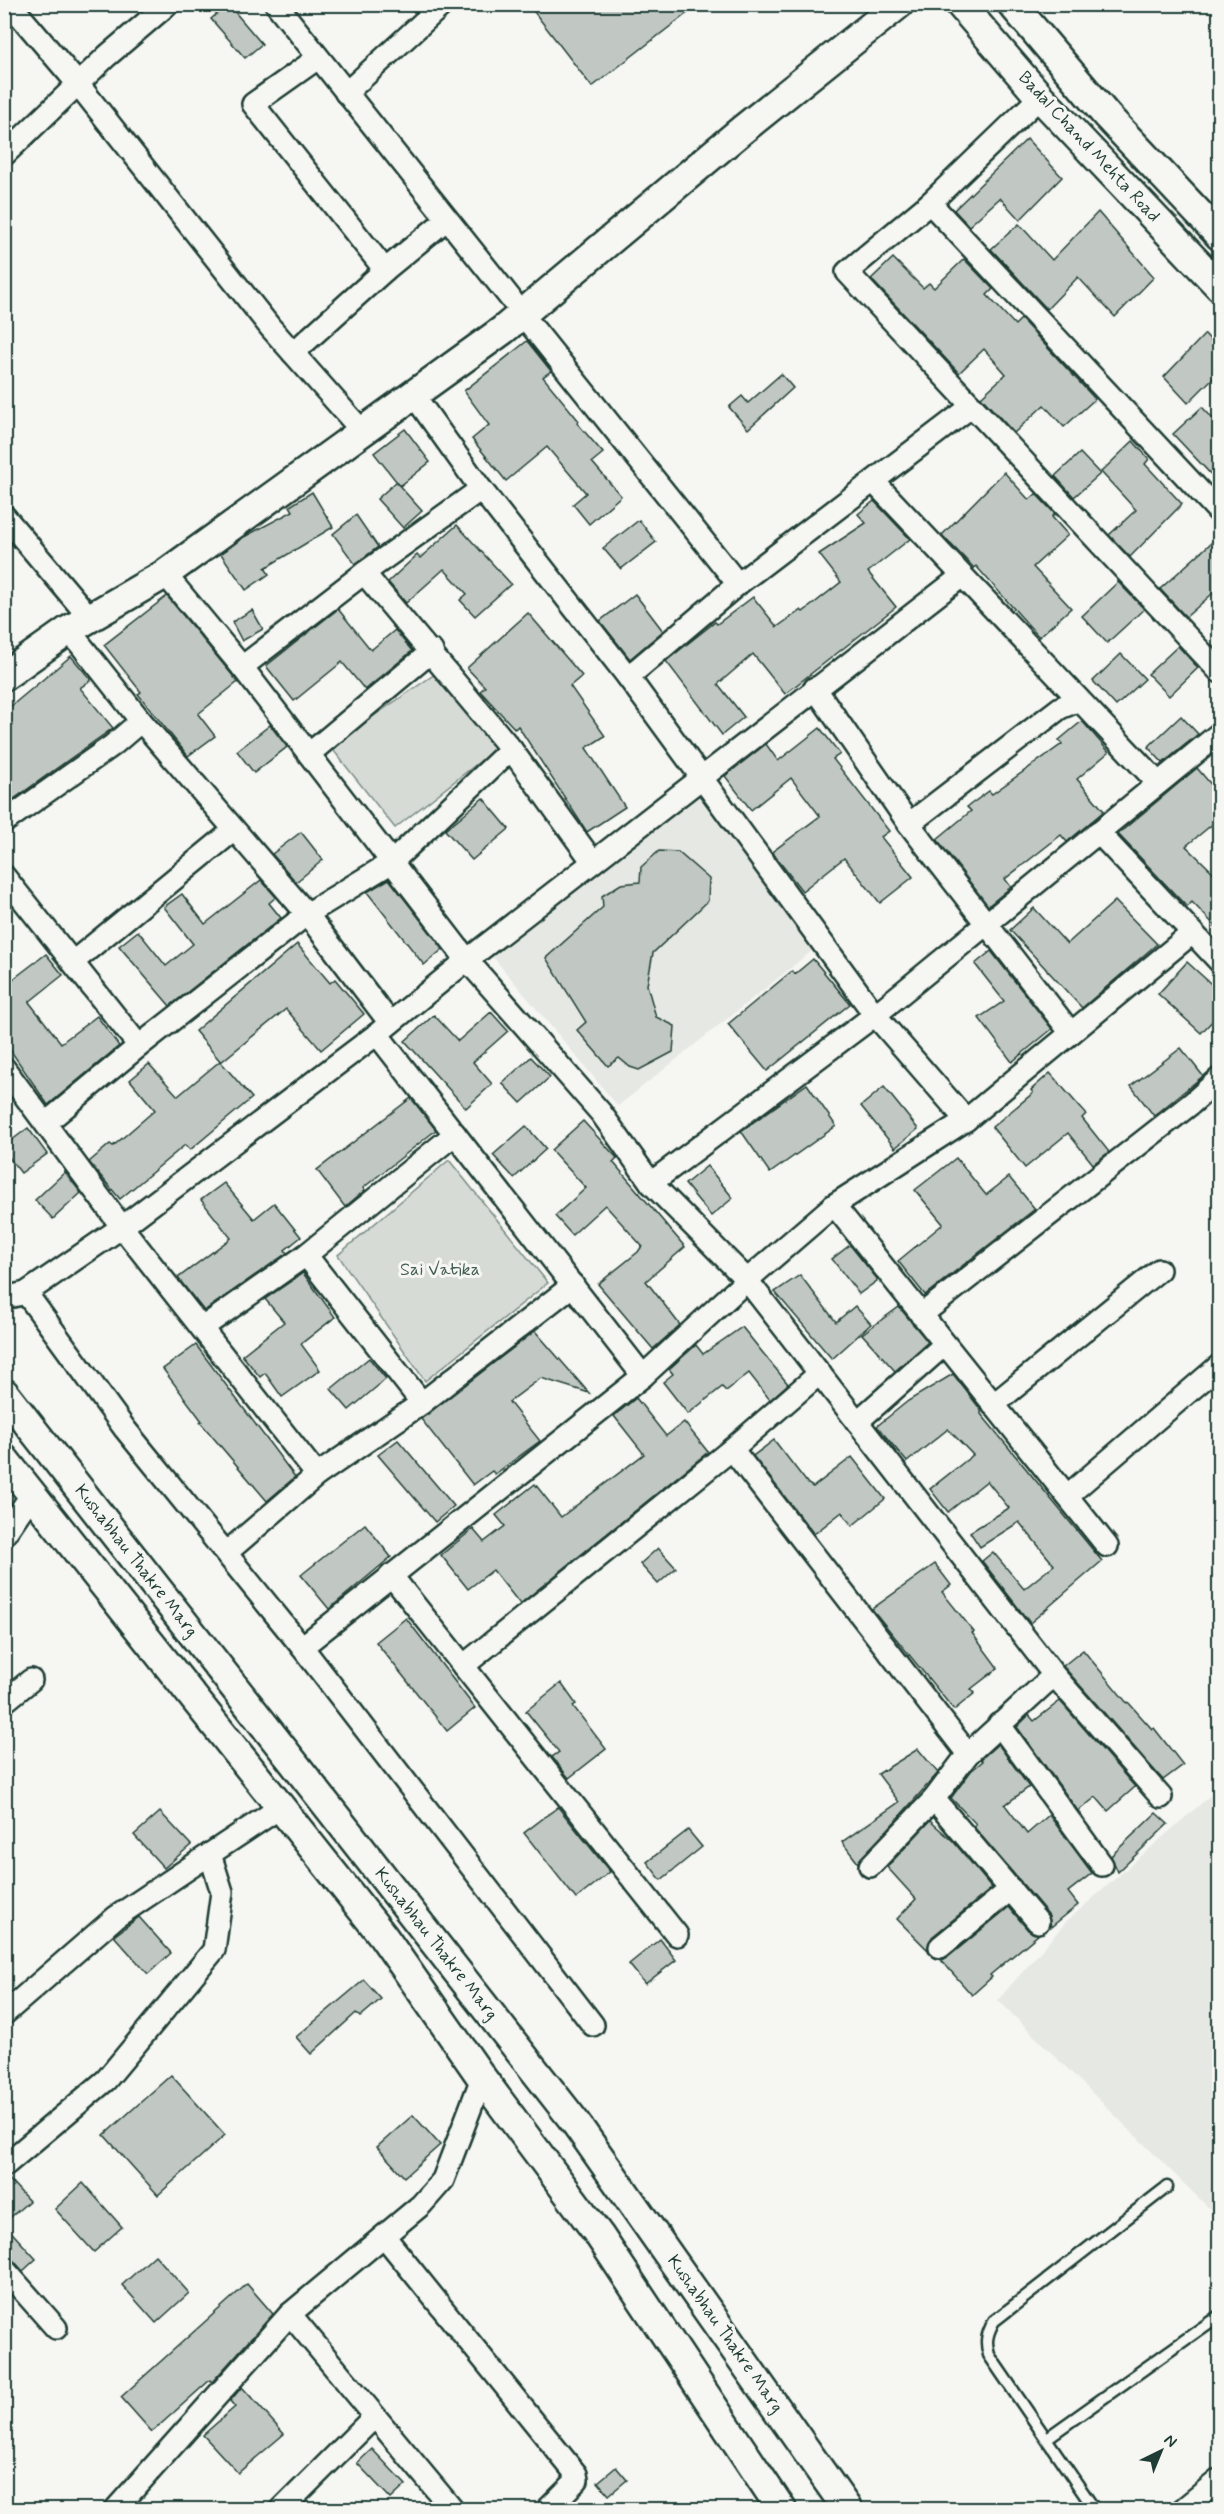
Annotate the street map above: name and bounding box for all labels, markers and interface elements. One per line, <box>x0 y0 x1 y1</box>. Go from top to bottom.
street label: Badal Chand Mehta Road <box>1013 66 1165 228</box>
park label: Sai Vatika <box>400 1258 480 1282</box>
street label: Kushabhau Thakre Marg <box>69 1480 203 1642</box>
street label: Kushabhau Thakre Marg <box>369 1863 503 2025</box>
street label: Kushabhau Thakre Marg <box>661 2250 789 2418</box>
north arrow <box>1131 2421 1191 2481</box>
text: N <box>1159 2430 1181 2452</box>

